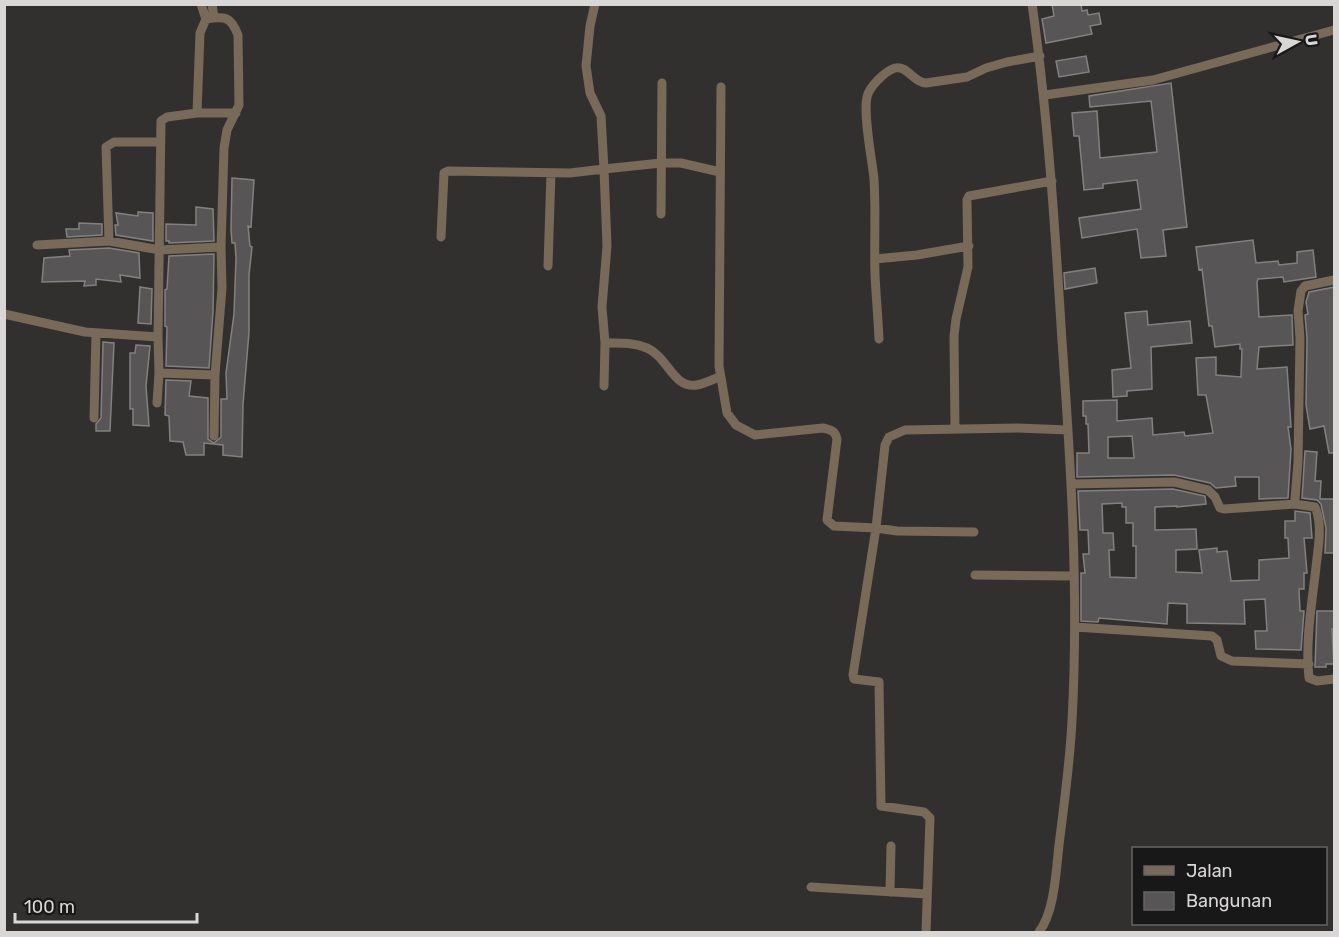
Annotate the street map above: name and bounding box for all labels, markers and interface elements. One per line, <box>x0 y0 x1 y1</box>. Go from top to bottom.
north arrow <box>1267 12 1327 72</box>
text: U <box>1301 33 1322 47</box>
legend <box>1132 847 1327 925</box>
text: Jalan <box>1186 860 1233 882</box>
scale bar <box>15 886 196 924</box>
text: Bangunan <box>1186 890 1272 912</box>
text: 100 m <box>24 896 75 918</box>

